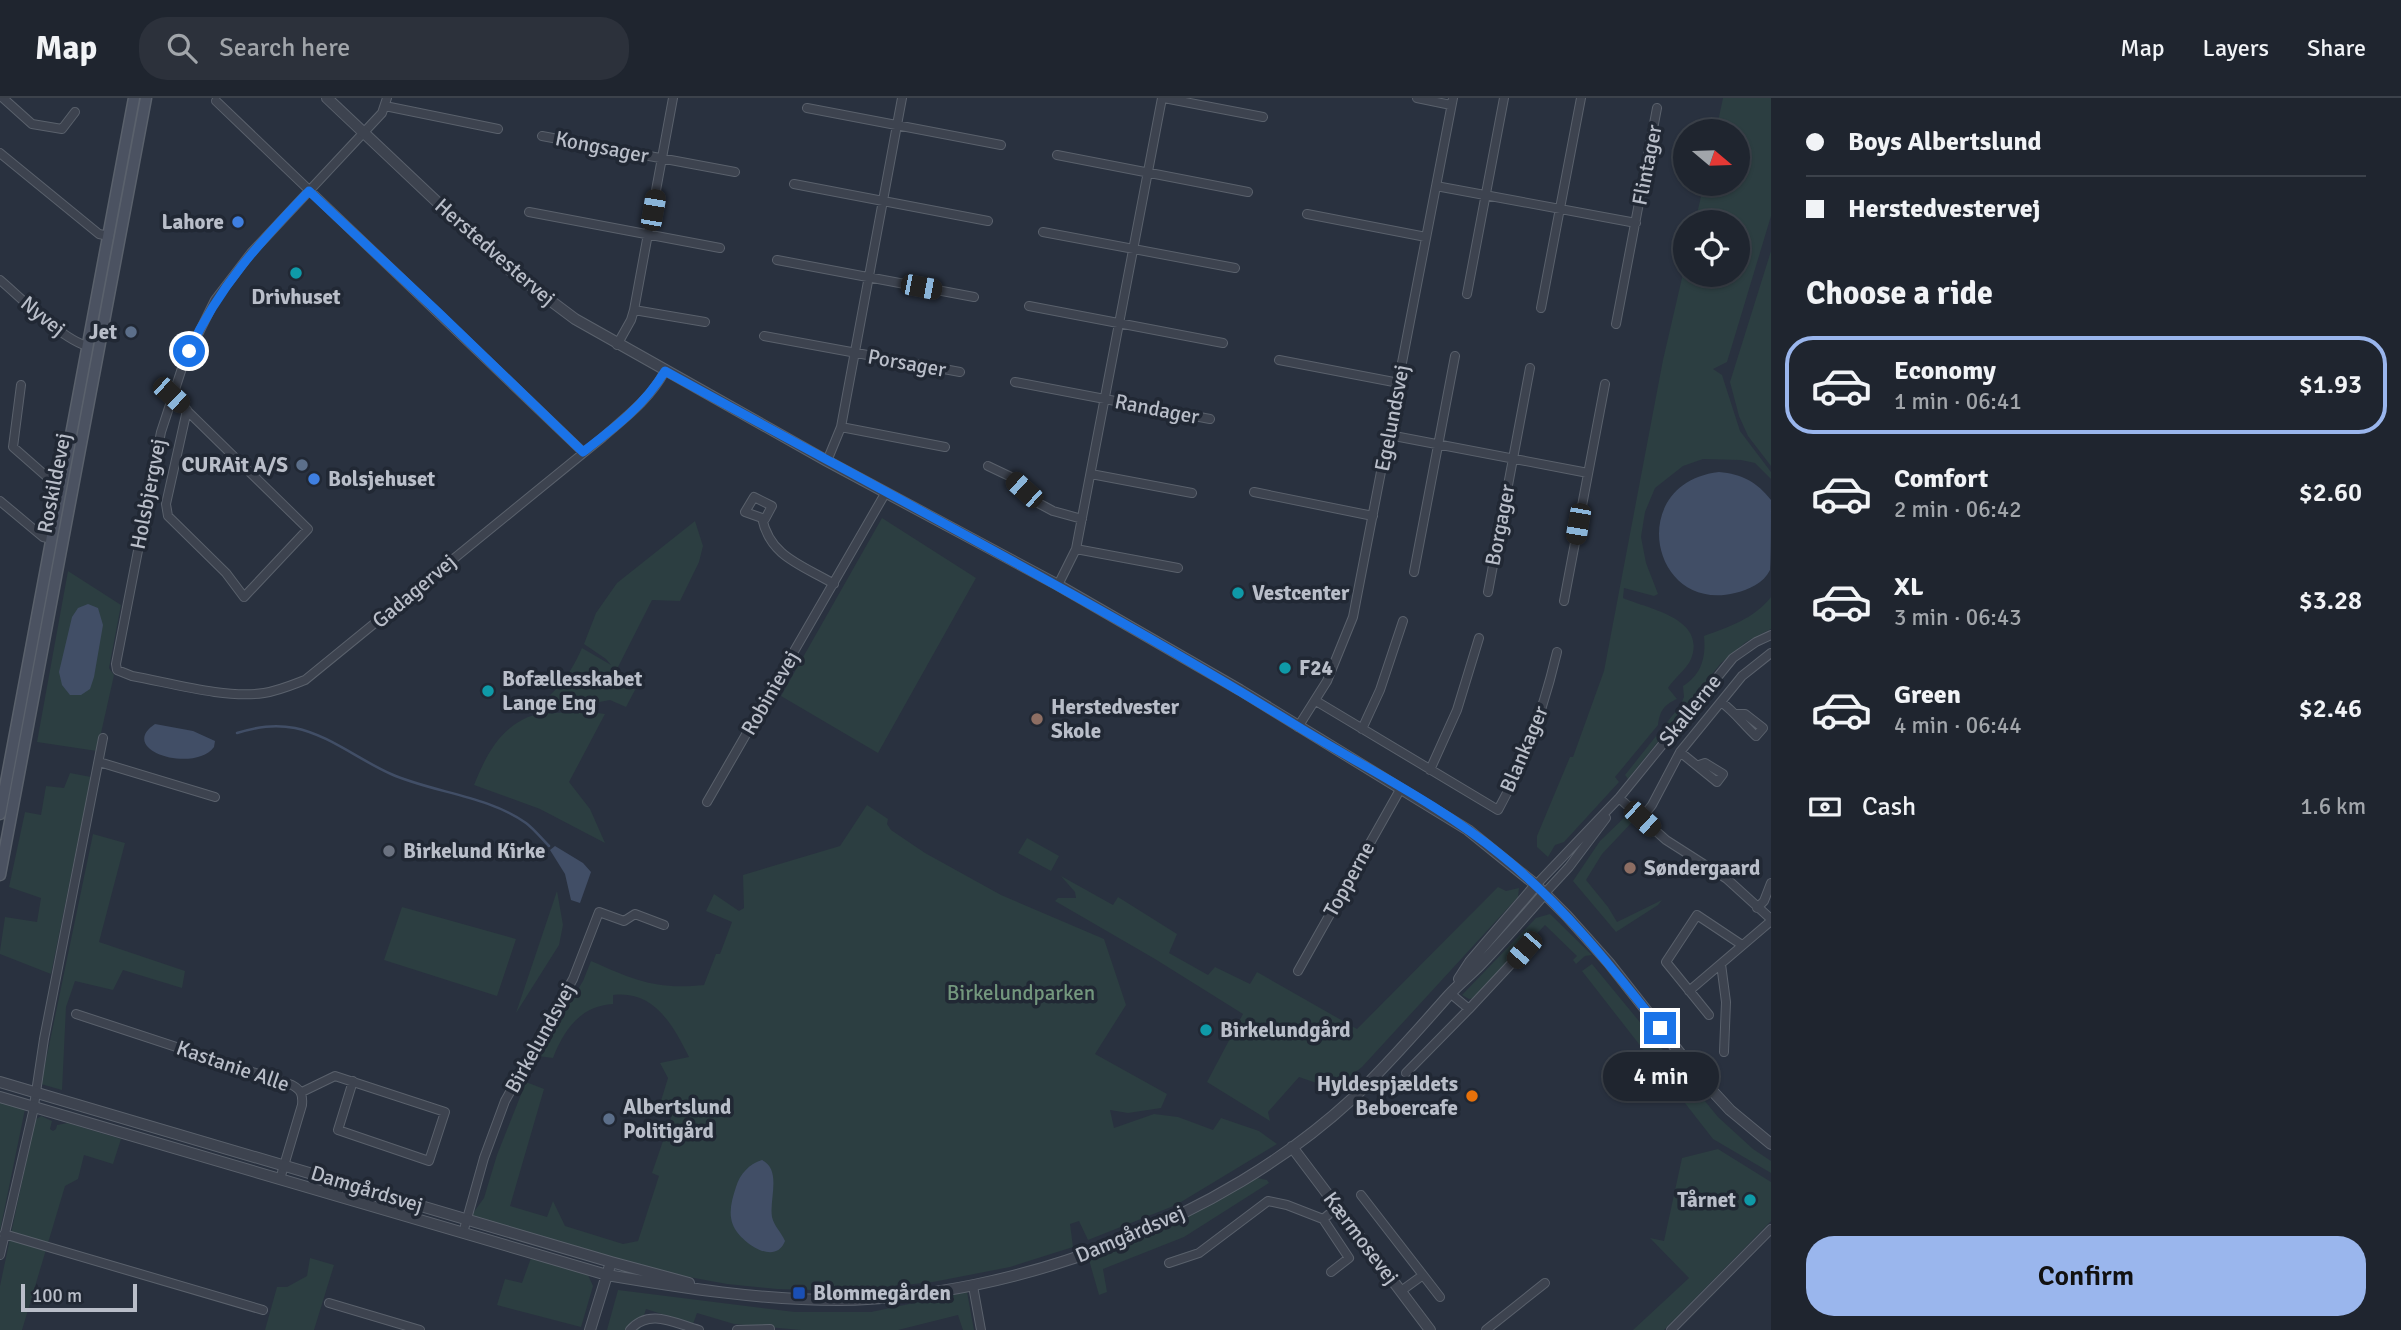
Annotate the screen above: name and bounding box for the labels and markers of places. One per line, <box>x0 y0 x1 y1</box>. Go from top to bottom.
place label: Lahore <box>161 209 224 235</box>
marker: Lahore <box>230 214 246 230</box>
marker: Drivhuset <box>288 265 304 281</box>
place label: Drivhuset <box>251 284 341 310</box>
place label: Jet <box>89 319 117 345</box>
marker: Jet <box>123 324 139 340</box>
place label: CURAit A/S <box>182 452 288 478</box>
marker: CURAit A/S <box>294 457 310 473</box>
place label: Bolsjehuset <box>328 466 435 492</box>
marker: Bolsjehuset <box>306 471 322 487</box>
place label: Vestcenter <box>1252 580 1350 606</box>
marker: Vestcenter <box>1230 585 1246 601</box>
place label: F24 <box>1299 655 1333 681</box>
marker: F24 <box>1277 660 1293 676</box>
place label: Bofællesskabet Lange Eng <box>502 666 642 716</box>
marker: Bofællesskabet Lange Eng <box>480 683 496 699</box>
place label: Herstedvester Skole <box>1051 694 1180 744</box>
marker: Herstedvester Skole <box>1029 711 1045 727</box>
place label: Birkelund Kirke <box>403 838 545 864</box>
marker: Birkelund Kirke <box>381 843 397 859</box>
place label: Søndergaard <box>1644 855 1760 881</box>
marker: Søndergaard <box>1622 860 1638 876</box>
place label: Birkelundgård <box>1220 1017 1351 1043</box>
marker: Birkelundgård <box>1198 1022 1214 1038</box>
place label: Hyldespjældets Beboercafe <box>1317 1071 1458 1121</box>
marker: Hyldespjældets Beboercafe <box>1464 1088 1480 1104</box>
place label: Albertslund Politigård <box>623 1094 731 1144</box>
marker: Albertslund Politigård <box>601 1111 617 1127</box>
place label: Tårnet <box>1677 1187 1736 1213</box>
marker: Tårnet <box>1742 1192 1758 1208</box>
place label: Blommegården <box>813 1280 951 1306</box>
marker: Blommegården <box>791 1285 807 1301</box>

